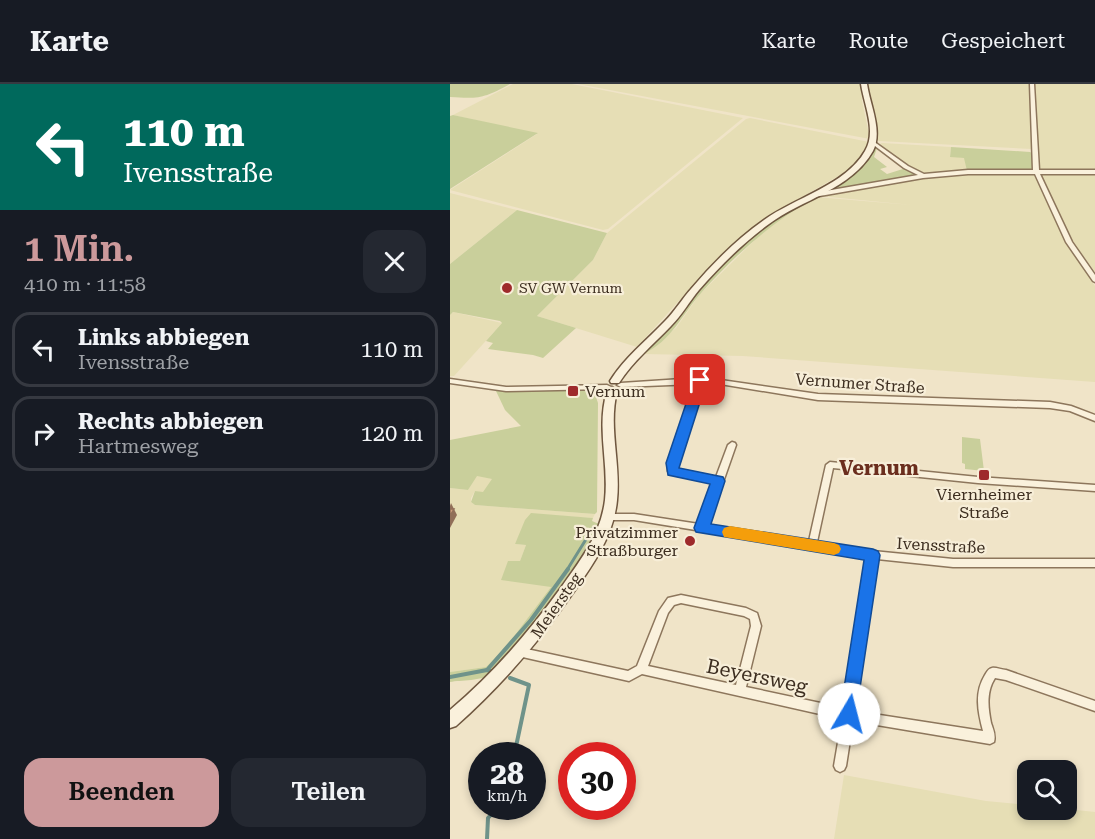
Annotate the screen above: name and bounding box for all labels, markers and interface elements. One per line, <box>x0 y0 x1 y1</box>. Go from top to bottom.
text: Karte <box>30 25 109 58</box>
text: Karte <box>761 29 816 53</box>
text: Route <box>849 29 908 53</box>
text: Gespeichert <box>941 29 1065 53</box>
text: 110 m <box>123 107 245 156</box>
icon: left <box>24 108 102 186</box>
text: Ivensstraße <box>123 157 273 189</box>
text: 1 Min. <box>24 228 134 270</box>
button: close <box>363 230 426 293</box>
text: 410 m · 11:58 <box>24 272 146 296</box>
place label: SV GW Vernum <box>519 280 623 296</box>
marker: SV GW Vernum <box>500 281 514 295</box>
text: Links abbiegen <box>78 325 249 350</box>
icon: left <box>27 333 60 366</box>
text: 110 m <box>360 337 423 362</box>
text: Ivensstraße <box>78 350 189 374</box>
pin <box>674 354 725 405</box>
icon: arrive <box>683 363 716 396</box>
street label: Vernumer Straße <box>795 370 925 398</box>
place label: Vernum <box>585 382 646 401</box>
marker: Vernum <box>566 384 580 398</box>
text: Rechts abbiegen <box>78 409 264 434</box>
icon: right <box>27 417 60 450</box>
text: 120 m <box>360 421 423 446</box>
text: Hartmesweg <box>78 434 198 458</box>
district label: Vernum <box>839 456 919 480</box>
marker: Viernheimer Straße <box>977 468 991 482</box>
place label: Viernheimer Straße <box>936 485 1032 522</box>
place label: Privatzimmer Straßburger <box>575 523 678 560</box>
marker: Privatzimmer Straßburger <box>683 534 697 548</box>
street label: Ivensstraße <box>896 534 986 557</box>
street label: Meiersteg <box>527 568 586 642</box>
street label: Beyersweg <box>704 654 810 699</box>
position arrow <box>817 682 881 746</box>
speed limit sign: 30 <box>558 742 636 820</box>
text: 28 <box>490 756 524 791</box>
button: Beenden <box>24 758 219 827</box>
button: Teilen <box>231 758 426 827</box>
map controls <box>1017 760 1077 820</box>
button: search <box>1017 760 1077 820</box>
text: km/h <box>487 787 527 805</box>

